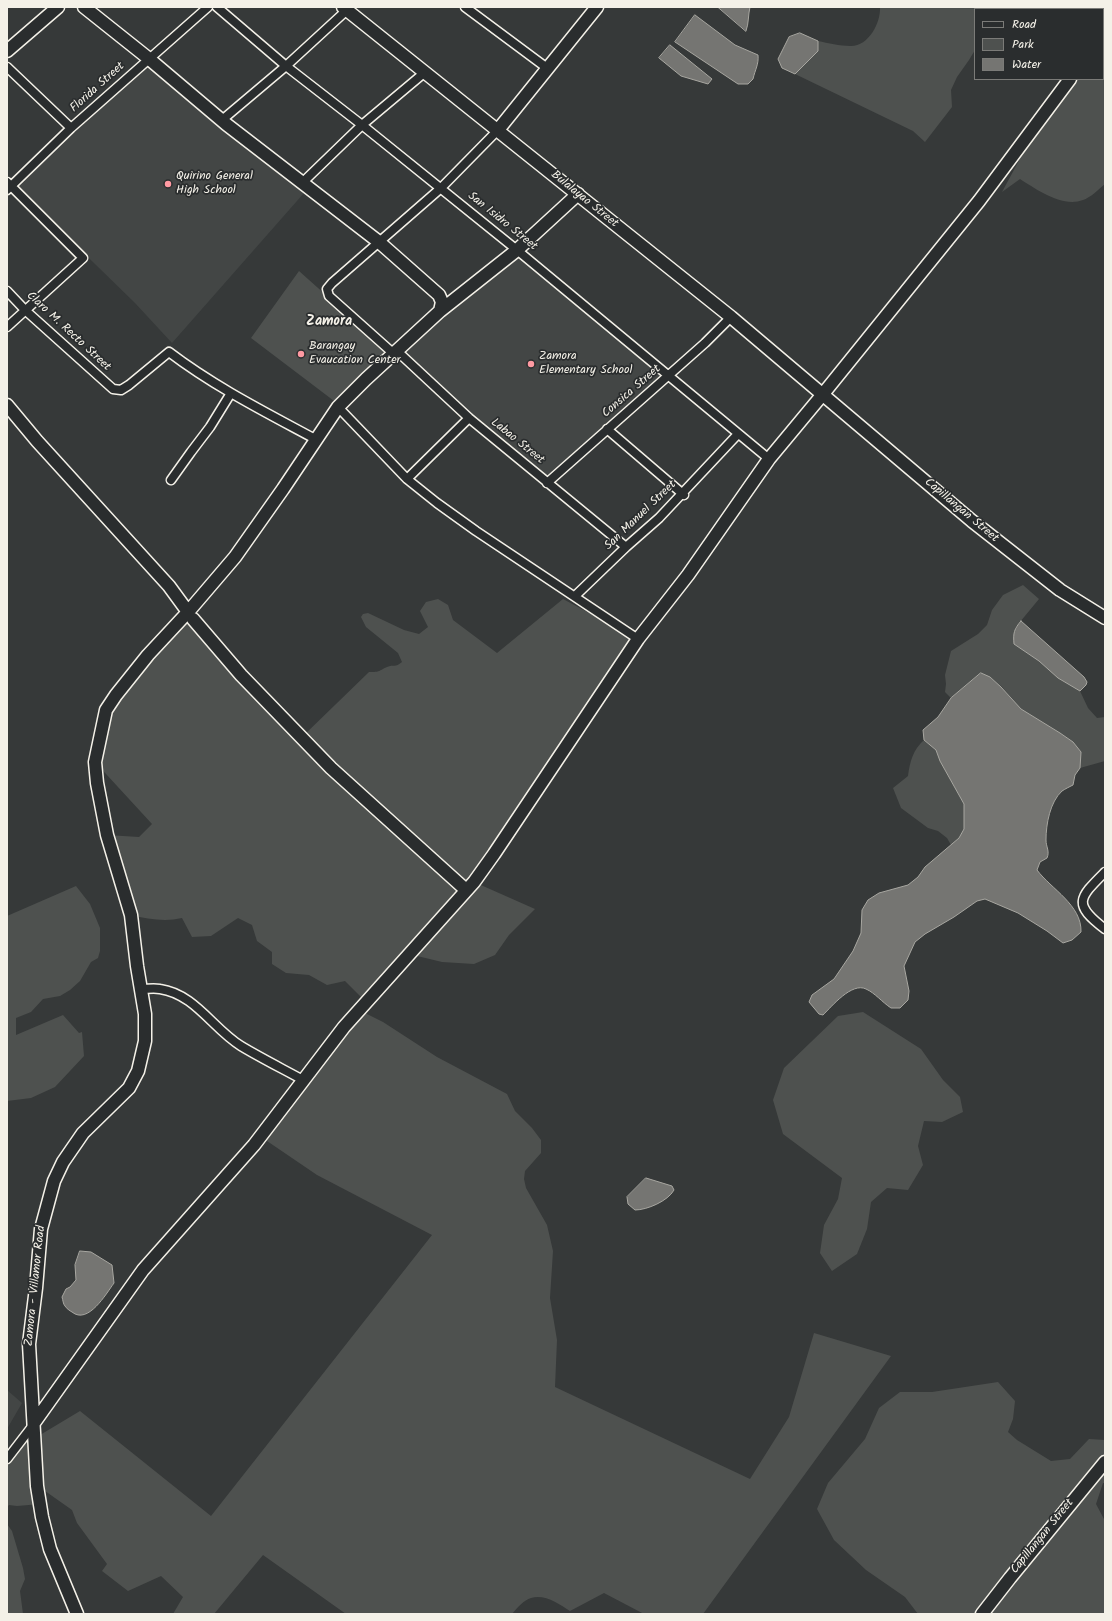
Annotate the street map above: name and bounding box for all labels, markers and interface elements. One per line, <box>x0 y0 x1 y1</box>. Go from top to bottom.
legend <box>974 8 1104 80</box>
text: Road <box>1012 15 1036 34</box>
text: Park <box>1012 35 1034 54</box>
text: Water <box>1012 55 1041 74</box>
street label: Florida Street <box>68 60 128 116</box>
street label: Bulalayao Street <box>547 168 621 232</box>
place label: Quirino General High School <box>176 170 253 198</box>
marker: Quirino General High School <box>163 179 173 189</box>
street label: San Isidro Street <box>464 189 540 255</box>
street label: Claro M. Recto Street <box>23 289 113 375</box>
district label: Zamora <box>306 315 352 331</box>
place label: Barangay Evaucation Center <box>309 340 401 368</box>
marker: Barangay Evaucation Center <box>296 349 306 359</box>
place label: Zamora Elementary School <box>539 350 632 378</box>
marker: Zamora Elementary School <box>526 359 536 369</box>
street label: Consica Street <box>600 363 664 421</box>
street label: Labao Street <box>487 416 547 468</box>
street label: Capillangan Street <box>921 476 1001 546</box>
street label: San Manuel Street <box>602 478 680 554</box>
street label: Zamora - Villamor Road <box>22 1225 50 1347</box>
street label: Capillangan Street <box>1008 1497 1078 1577</box>

